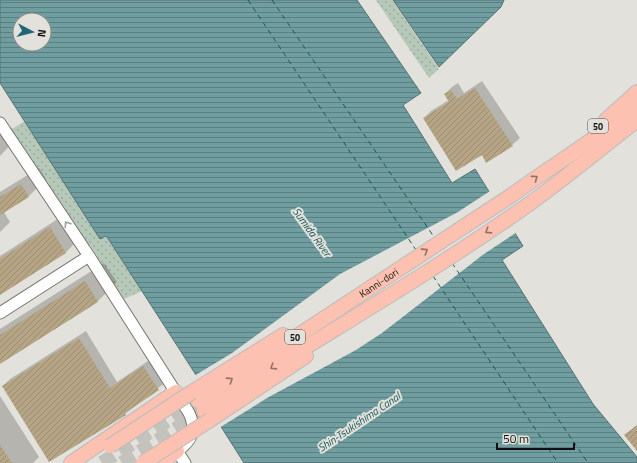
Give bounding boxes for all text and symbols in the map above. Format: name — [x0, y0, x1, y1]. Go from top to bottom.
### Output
north arrow — [12, 12, 52, 52]
text: N — [34, 28, 50, 38]
road number: 50 — [588, 119, 608, 133]
one-way arrow — [531, 176, 538, 183]
water label: Sumida River — [289, 204, 336, 261]
one-way arrow — [65, 221, 72, 228]
one-way arrow — [486, 226, 493, 233]
one-way arrow — [421, 248, 428, 256]
street label: Kanni-dori — [356, 264, 401, 301]
road number: 50 — [285, 330, 305, 344]
one-way arrow — [271, 362, 278, 369]
one-way arrow — [226, 377, 233, 385]
water label: Shin-Tsukishima Canal — [314, 387, 405, 456]
scale bar — [497, 425, 574, 451]
text: 50 m — [503, 429, 529, 448]

